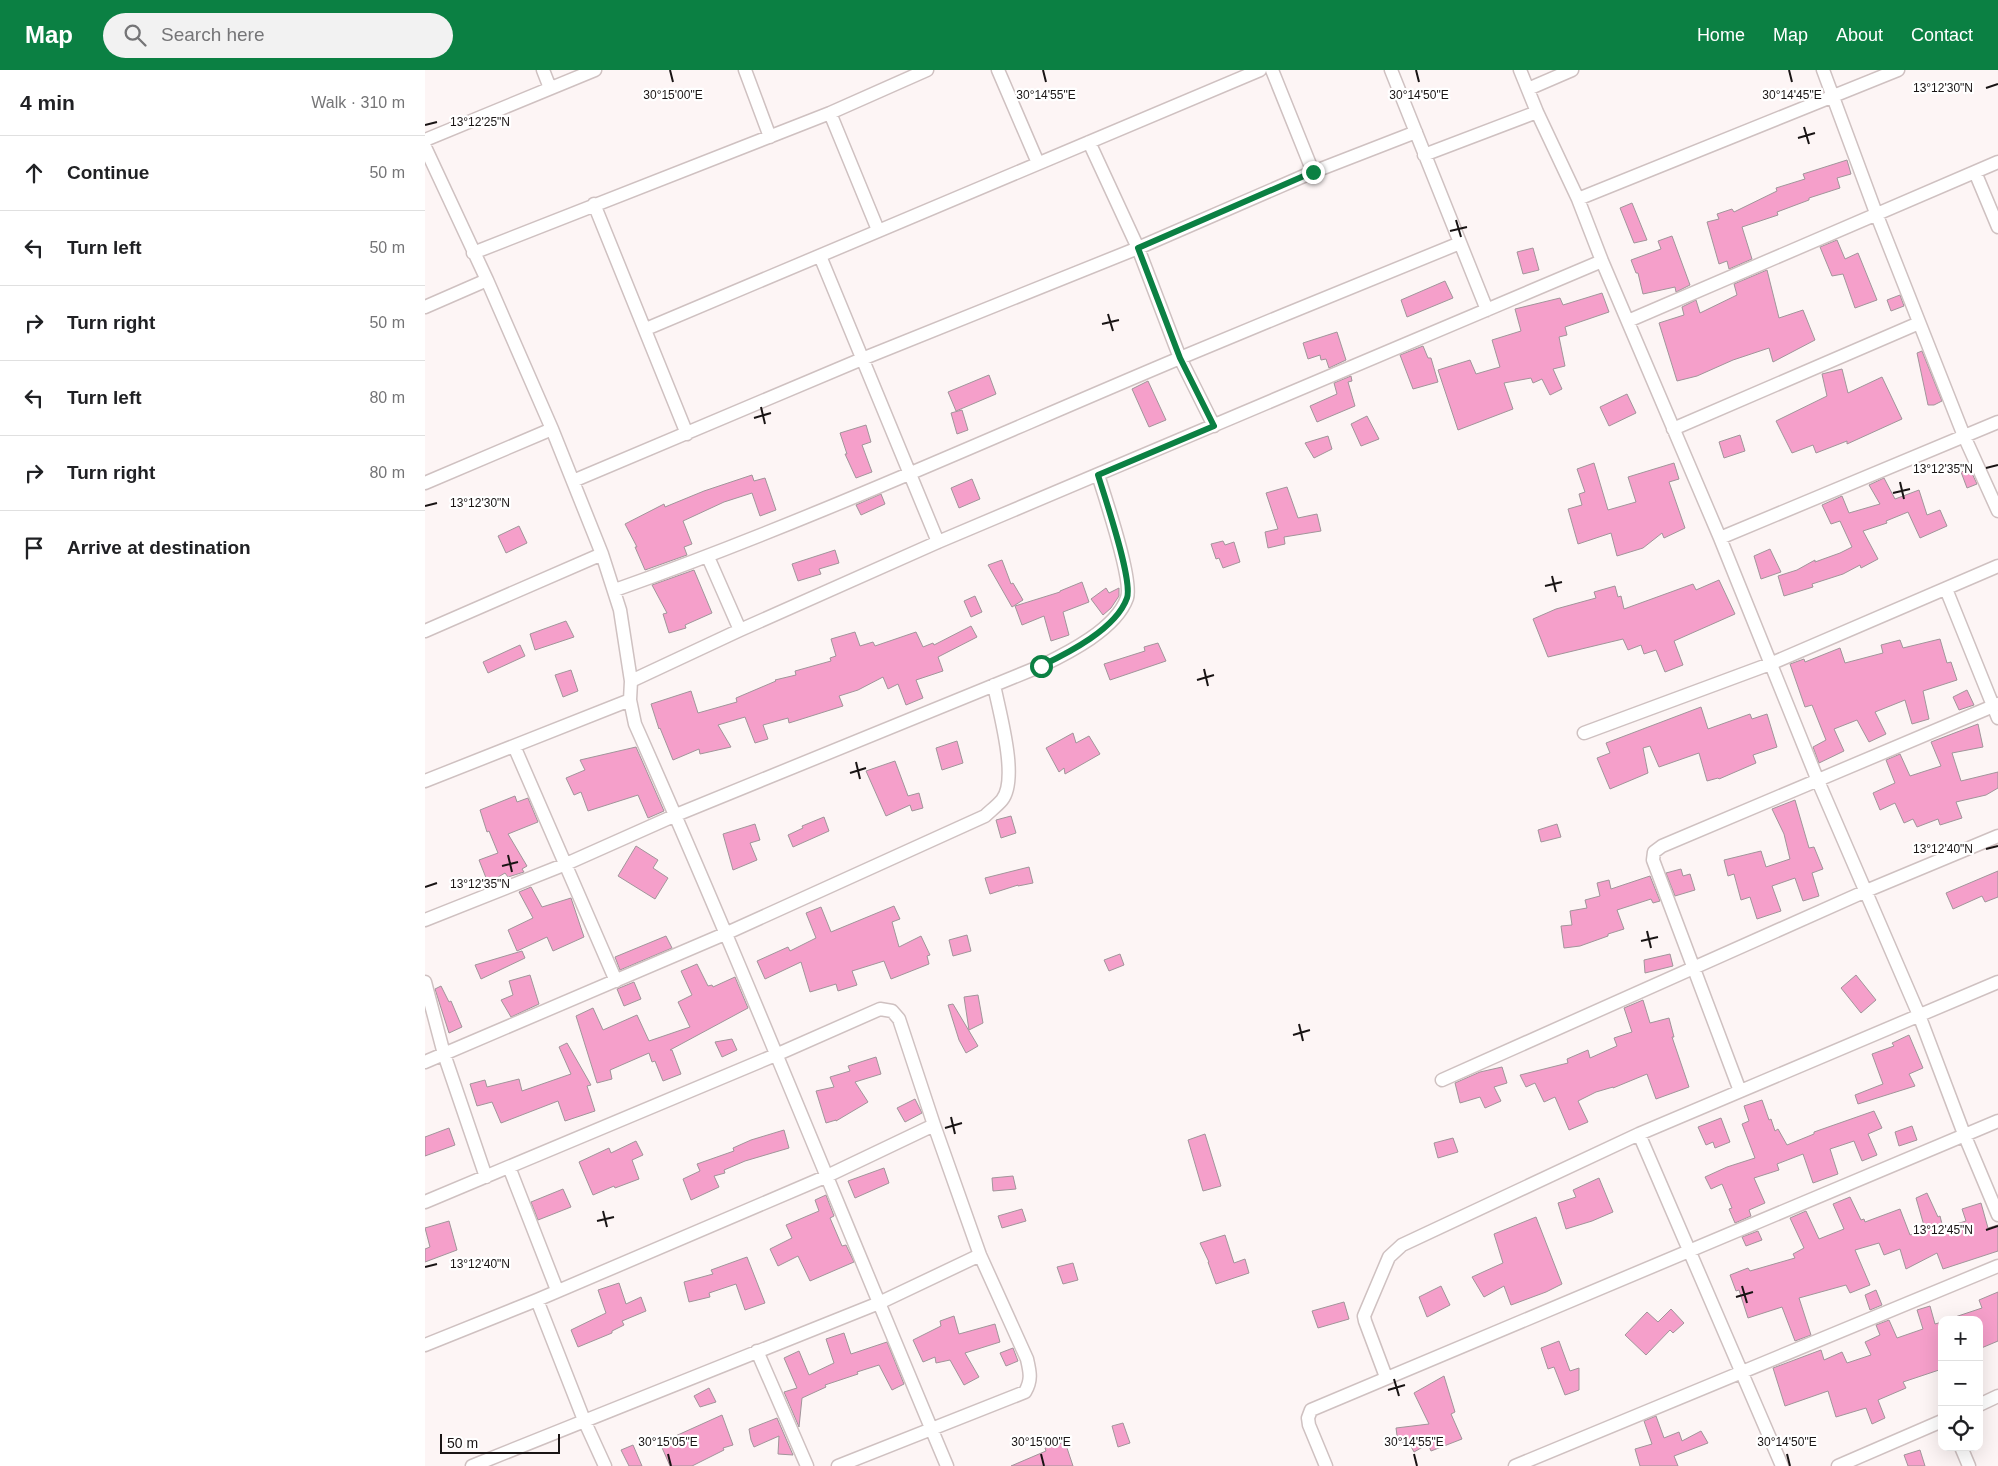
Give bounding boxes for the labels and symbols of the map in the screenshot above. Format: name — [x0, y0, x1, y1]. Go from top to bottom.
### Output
text: 13°12'30"N — [1913, 81, 1973, 95]
text: 30°15'00"E — [643, 88, 703, 102]
text: 30°14'55"E — [1016, 88, 1076, 102]
text: 30°14'50"E — [1389, 88, 1449, 102]
text: 30°14'45"E — [1762, 88, 1822, 102]
text: 13°12'25"N — [450, 115, 510, 129]
route end — [1302, 161, 1325, 184]
text: 13°12'35"N — [1913, 462, 1973, 476]
text: 13°12'30"N — [450, 496, 510, 510]
route start — [1030, 655, 1053, 678]
text: 13°12'40"N — [1913, 842, 1973, 856]
text: 13°12'35"N — [450, 877, 510, 891]
text: 13°12'45"N — [1913, 1223, 1973, 1237]
text: 13°12'40"N — [450, 1257, 510, 1271]
scale bar — [440, 1431, 560, 1454]
text: 30°15'05"E — [638, 1435, 698, 1449]
text: 30°15'00"E — [1011, 1435, 1071, 1449]
text: 30°14'55"E — [1384, 1435, 1444, 1449]
text: 30°14'50"E — [1757, 1435, 1817, 1449]

